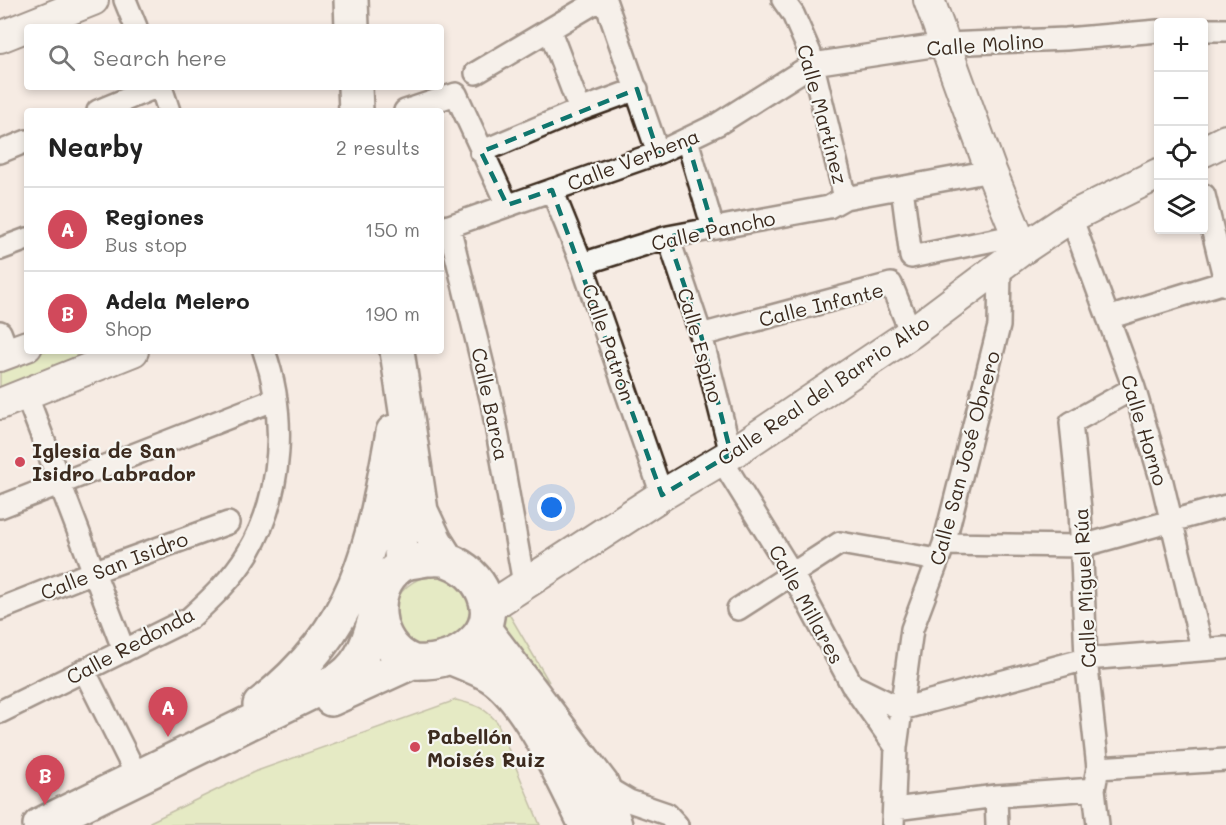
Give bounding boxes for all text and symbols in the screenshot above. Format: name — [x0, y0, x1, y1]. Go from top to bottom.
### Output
map controls — [1154, 18, 1208, 234]
button: + — [1154, 18, 1208, 72]
search box — [24, 24, 444, 90]
street label: Calle Molino — [926, 27, 1045, 61]
icon: search — [45, 41, 78, 74]
street label: Calle Martínez — [792, 41, 854, 187]
text: Search here — [93, 43, 227, 72]
button: − — [1154, 72, 1208, 126]
street label: Calle Verbena — [563, 122, 703, 196]
button: locate — [1154, 126, 1208, 180]
text: Nearby — [48, 130, 143, 164]
text: 2 results — [336, 134, 420, 160]
button: layers — [1154, 180, 1208, 234]
text: Regiones — [105, 202, 204, 231]
street label: Calle Pancho — [649, 204, 778, 256]
text: A — [61, 216, 74, 242]
text: 150 m — [365, 216, 420, 242]
text: Bus stop — [105, 231, 187, 257]
street label: Calle Infante — [756, 276, 886, 332]
street label: Calle Patrón — [577, 280, 641, 404]
street label: Calle Espino — [672, 285, 730, 405]
text: Adela Melero — [105, 286, 250, 315]
text: B — [61, 300, 74, 326]
text: 190 m — [365, 300, 420, 326]
street label: Calle Real del Barrio Alto — [712, 309, 934, 471]
text: Shop — [105, 315, 152, 341]
street label: Calle Barca — [466, 345, 516, 463]
street label: Calle San José Obrero — [923, 348, 1005, 568]
street label: Calle Horno — [1116, 371, 1174, 489]
place label: Iglesia de San Isidro Labrador — [32, 437, 196, 486]
marker: Iglesia de San Isidro Labrador — [13, 455, 27, 469]
your location — [537, 493, 566, 522]
street label: Calle Miguel Rúa — [1067, 507, 1101, 669]
street label: Calle San Isidro — [37, 525, 192, 605]
street label: Calle Millares — [764, 540, 850, 668]
street label: Calle Redonda — [61, 600, 199, 690]
pin: A — [148, 688, 188, 737]
place label: Pabellón Moisés Ruiz — [427, 723, 545, 772]
marker: Pabellón Moisés Ruiz — [408, 740, 422, 754]
pin: B — [26, 756, 64, 805]

